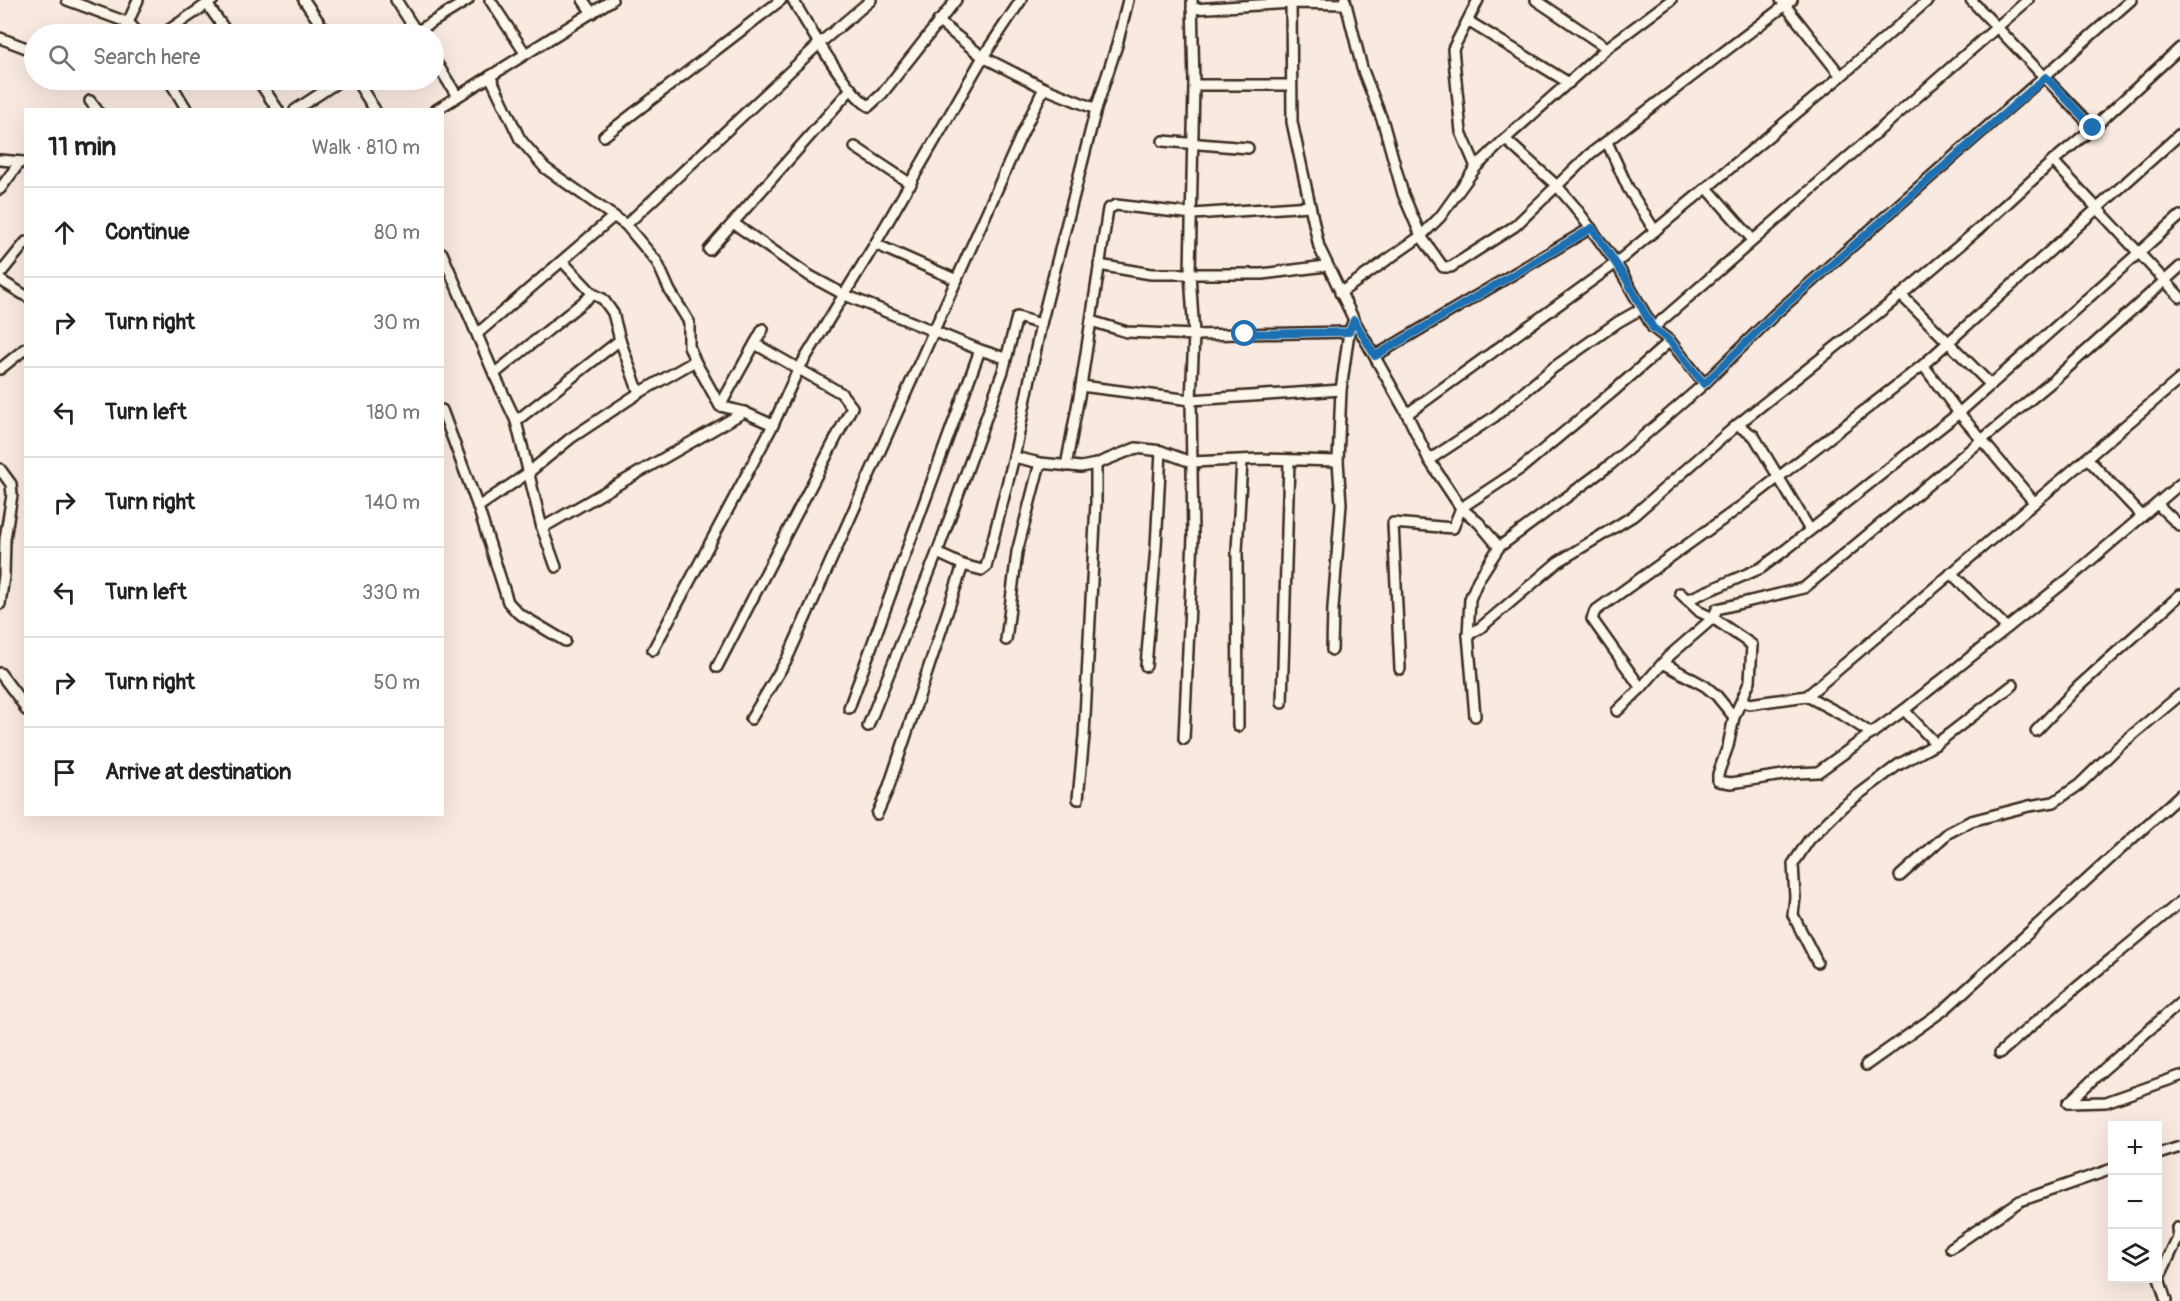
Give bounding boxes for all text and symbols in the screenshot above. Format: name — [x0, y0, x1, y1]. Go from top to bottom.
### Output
search box — [24, 24, 444, 90]
icon: search — [45, 41, 78, 74]
text: Search here — [93, 43, 200, 71]
route end — [2079, 114, 2105, 140]
text: 11 min — [48, 131, 116, 163]
text: Walk · 810 m — [312, 135, 420, 160]
icon: ahead — [48, 216, 81, 249]
text: Continue — [105, 218, 189, 246]
text: 80 m — [374, 220, 420, 245]
icon: right — [48, 306, 81, 339]
text: Turn right — [105, 308, 195, 336]
text: 30 m — [373, 310, 420, 335]
route start — [1231, 320, 1257, 346]
icon: left — [48, 396, 81, 429]
text: Turn left — [105, 398, 187, 426]
text: 180 m — [366, 400, 420, 425]
icon: right — [48, 486, 81, 519]
text: Turn right — [105, 488, 195, 516]
text: 140 m — [365, 490, 420, 515]
icon: left — [48, 576, 81, 609]
text: Turn left — [105, 578, 187, 606]
text: 330 m — [362, 580, 420, 605]
icon: right — [48, 666, 81, 699]
text: Turn right — [105, 668, 195, 696]
text: 50 m — [373, 670, 420, 695]
icon: arrive — [48, 756, 81, 789]
text: Arrive at destination — [105, 758, 291, 786]
map controls — [2108, 1121, 2162, 1283]
button: + — [2108, 1121, 2162, 1175]
button: − — [2108, 1175, 2162, 1229]
button: layers — [2108, 1229, 2162, 1283]

